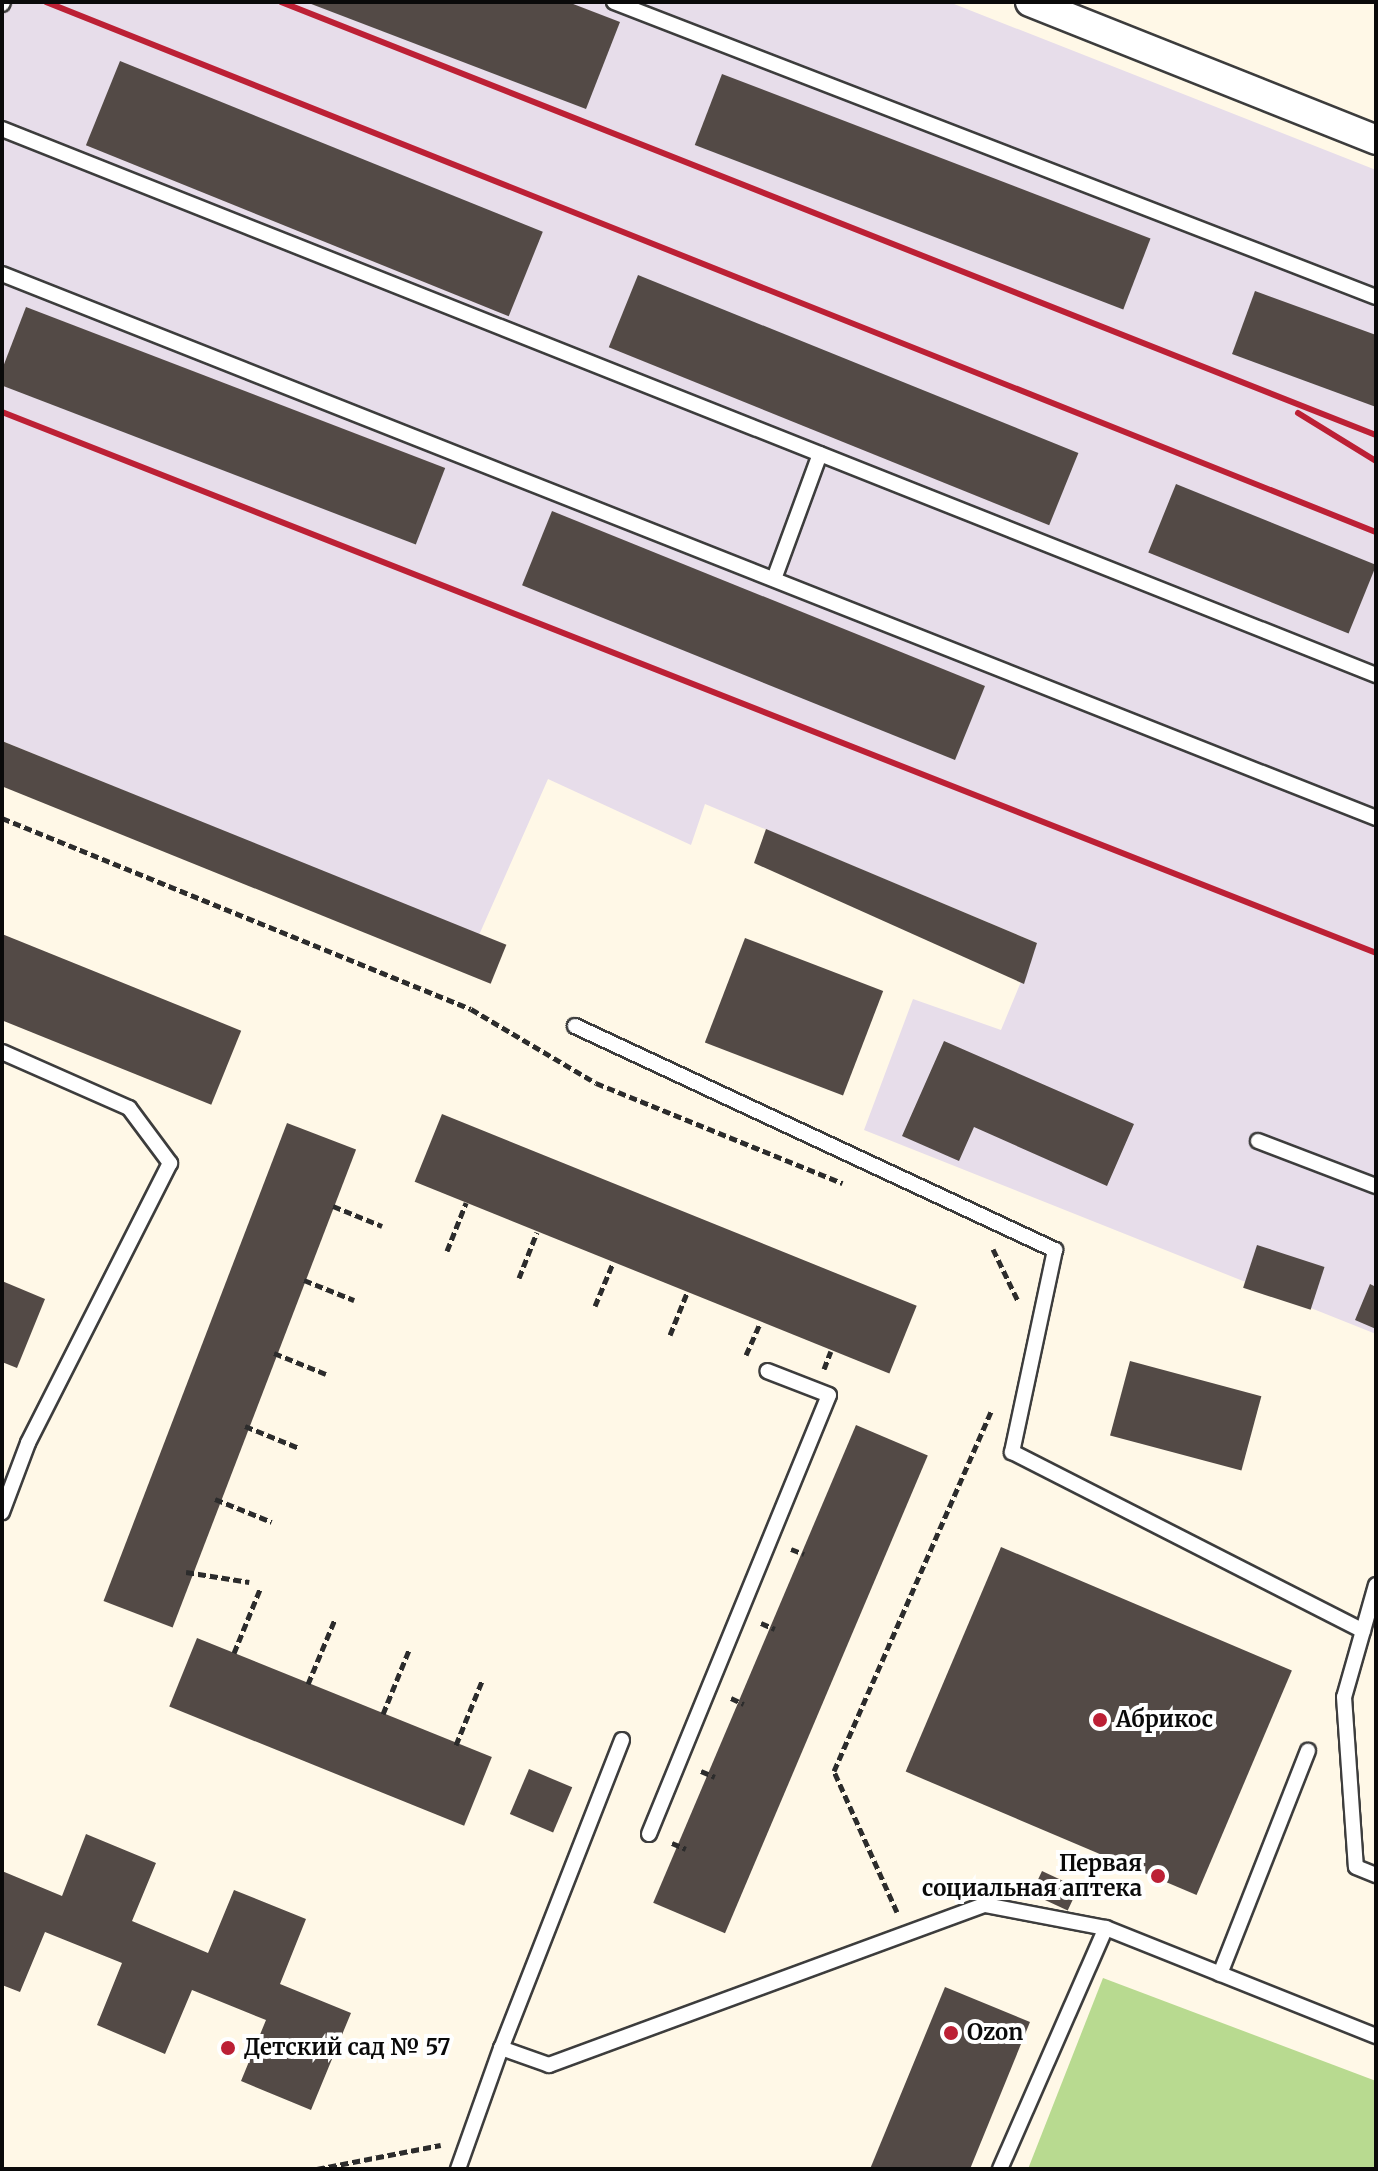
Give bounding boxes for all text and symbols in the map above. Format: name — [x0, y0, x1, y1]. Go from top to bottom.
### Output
place label: Абрикос — [1116, 1707, 1213, 1733]
marker: Абрикос — [1091, 1711, 1109, 1729]
place label: Первая социальная аптека — [922, 1850, 1142, 1902]
marker: Первая социальная аптека — [1149, 1867, 1167, 1885]
place label: Ozon — [967, 2020, 1023, 2046]
marker: Ozon — [942, 2024, 960, 2042]
place label: Детский сад № 57 — [244, 2035, 450, 2061]
marker: Детский сад № 57 — [219, 2039, 237, 2057]

